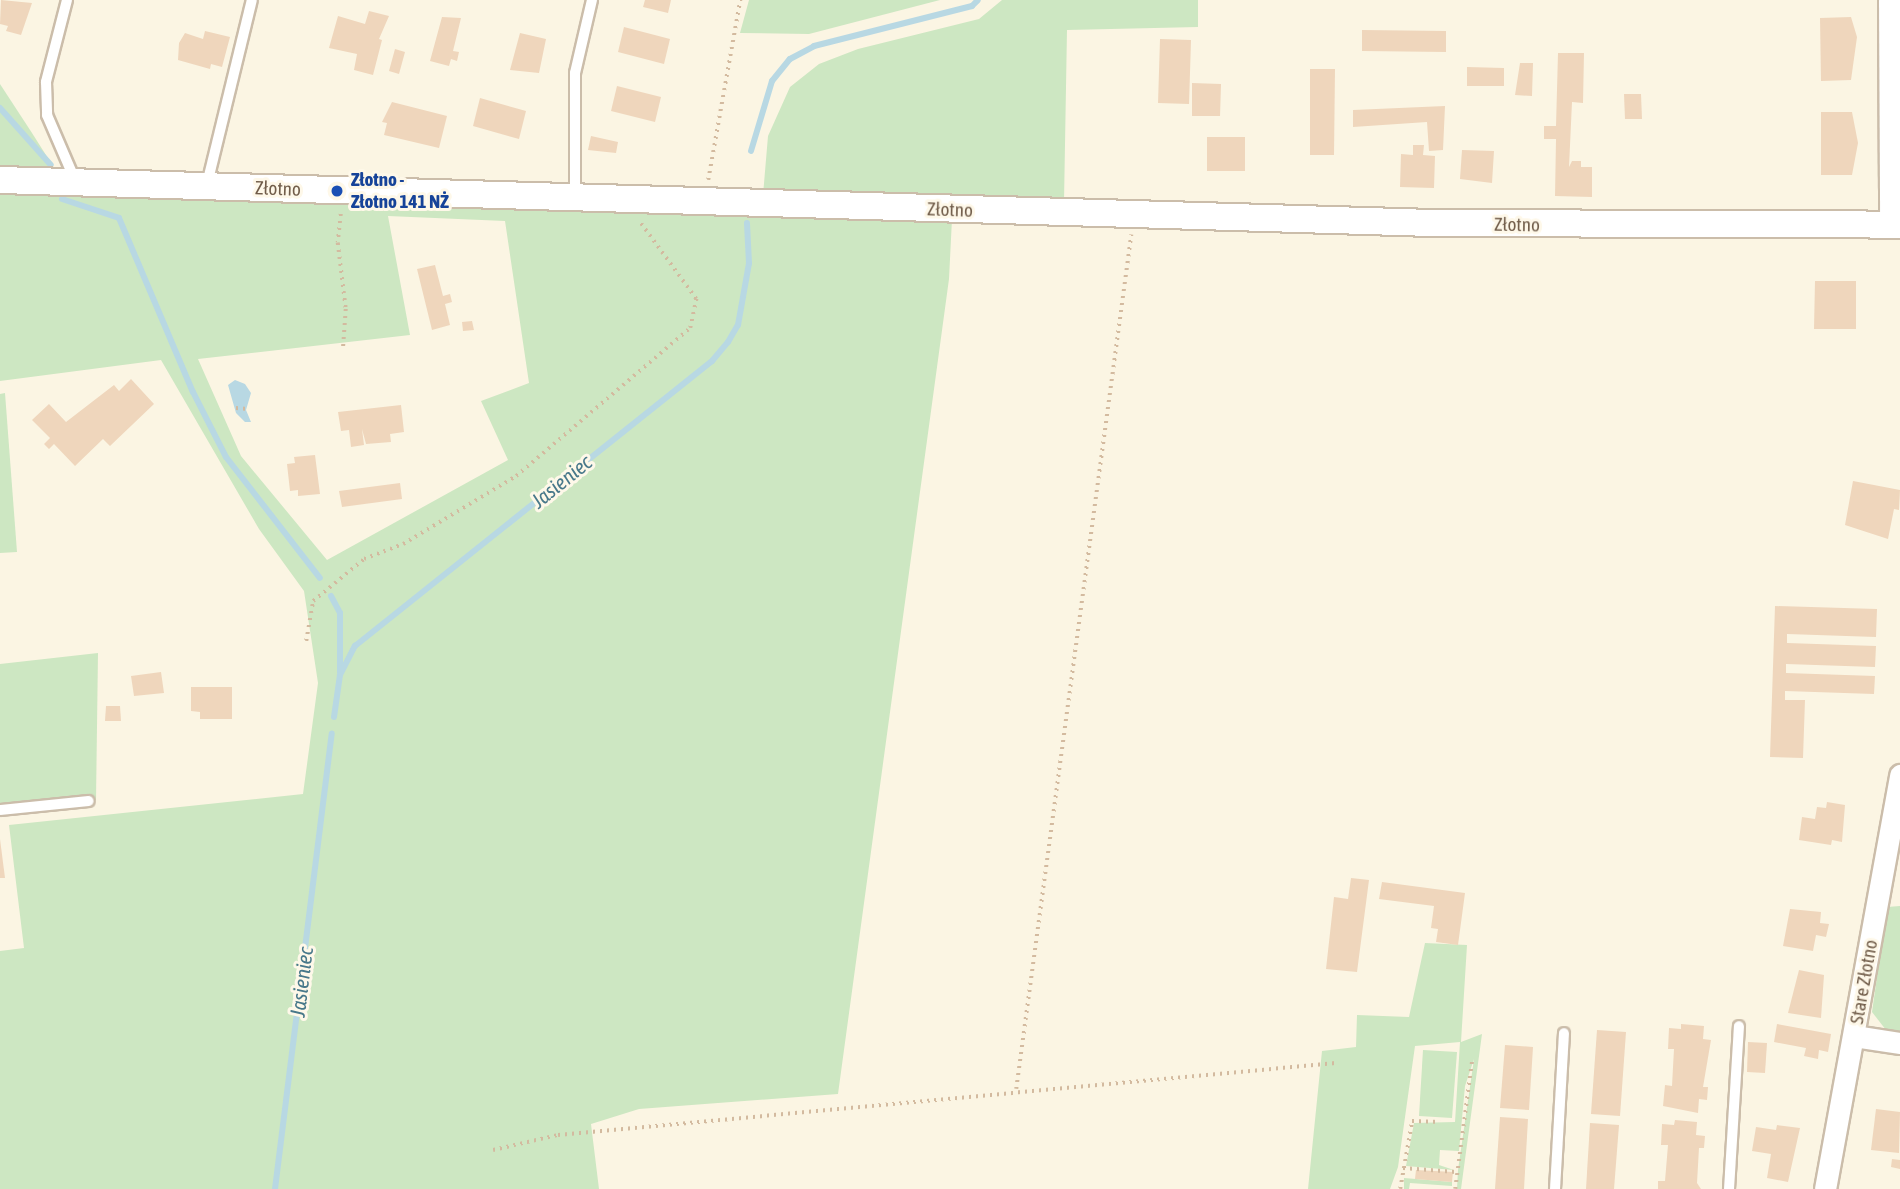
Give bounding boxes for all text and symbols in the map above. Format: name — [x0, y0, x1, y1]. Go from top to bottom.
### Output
place label: Złotno - Złotno 141 NŻ — [351, 169, 449, 213]
street label: Złotno — [255, 177, 301, 201]
marker: Złotno - Złotno 141 NŻ — [329, 183, 345, 199]
street label: Złotno — [927, 198, 973, 222]
street label: Złotno — [1494, 213, 1540, 237]
water label: Jasieniec — [526, 449, 596, 513]
street label: Stare Złotno — [1845, 938, 1883, 1026]
water label: Jasieniec — [284, 946, 318, 1018]

